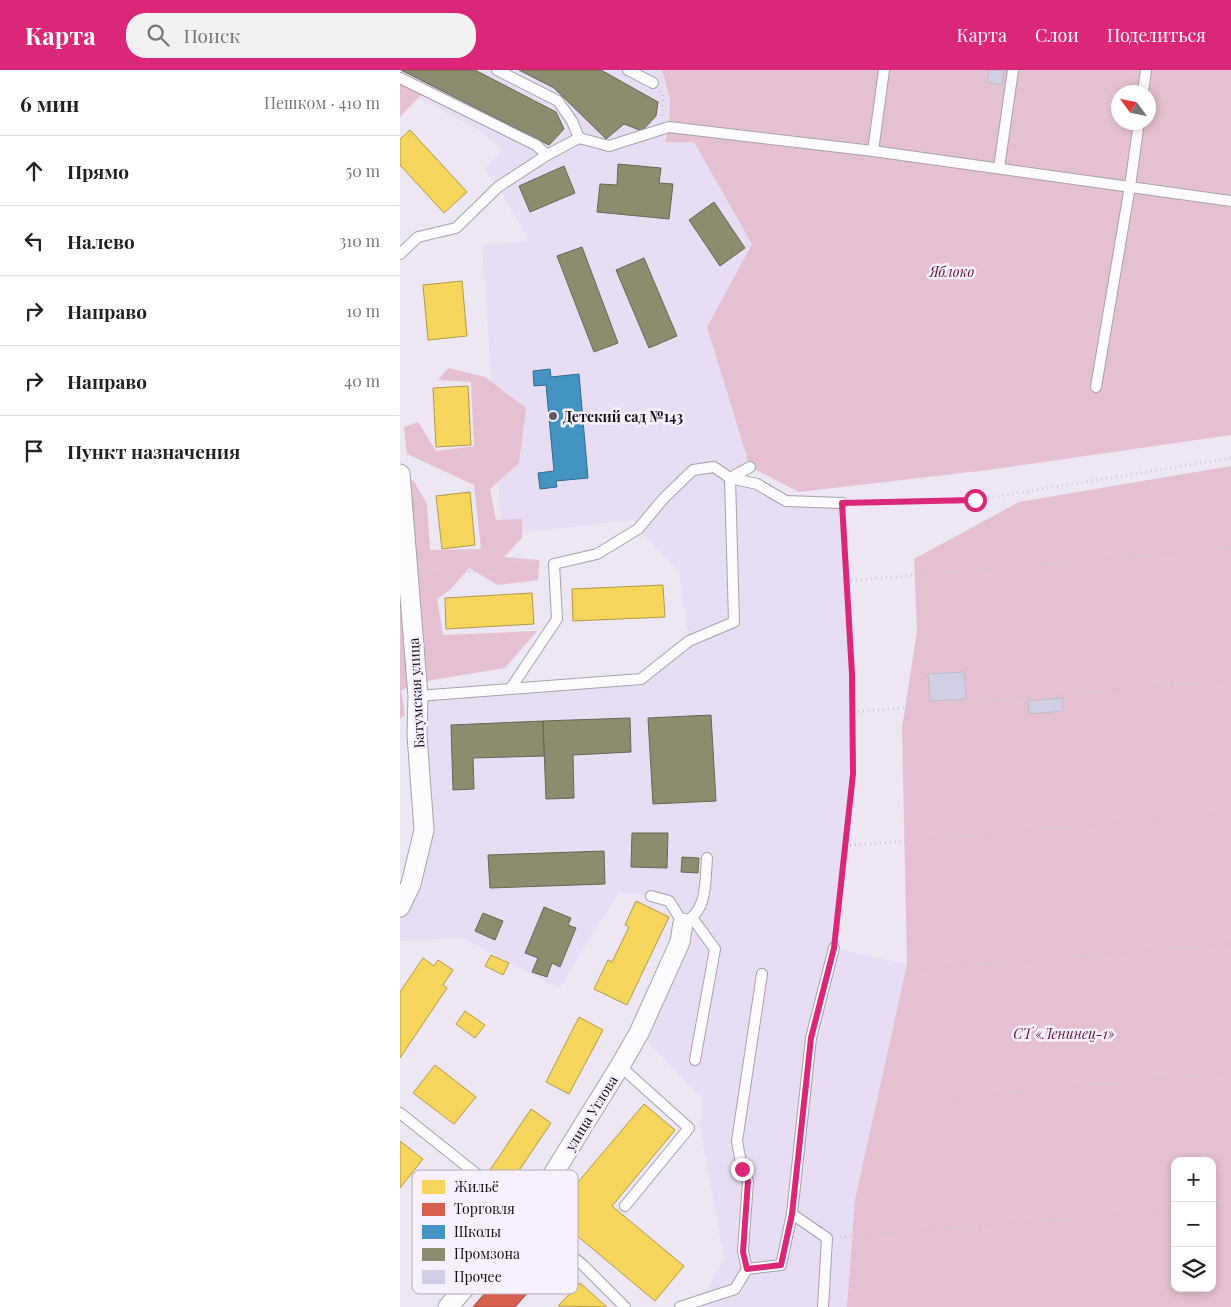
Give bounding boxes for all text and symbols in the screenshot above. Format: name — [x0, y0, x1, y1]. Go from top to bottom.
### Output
search box — [126, 13, 476, 58]
text: Карта — [25, 19, 96, 51]
icon: search — [144, 21, 172, 49]
text: Поиск — [184, 22, 240, 48]
text: Карта — [956, 23, 1007, 47]
text: Слои — [1035, 23, 1079, 47]
text: Поделиться — [1107, 23, 1206, 47]
north arrow — [1111, 85, 1156, 130]
text: 6 мин — [20, 89, 79, 117]
text: Пешком · 410 m — [264, 92, 380, 113]
icon: ahead — [20, 157, 48, 185]
text: Прямо — [67, 158, 129, 184]
text: 50 m — [346, 160, 380, 181]
icon: left — [20, 227, 48, 255]
text: Налево — [67, 228, 135, 254]
text: 310 m — [339, 230, 380, 251]
park label: Яблоко — [929, 262, 975, 281]
icon: right — [20, 297, 48, 325]
text: Направо — [67, 298, 147, 324]
text: 10 m — [346, 300, 380, 321]
icon: right — [20, 367, 48, 395]
text: Направо — [67, 368, 147, 394]
text: 40 m — [344, 370, 380, 391]
place label: Детский сад №143 — [563, 407, 683, 426]
marker: Детский сад №143 — [547, 410, 559, 422]
icon: arrive — [20, 437, 48, 465]
text: Пункт назначения — [67, 438, 240, 464]
route start — [964, 489, 987, 512]
street label: Батумская улица — [404, 637, 428, 749]
park label: СТ «Ленинец-1» — [1013, 1024, 1115, 1043]
street label: улица Углова — [560, 1072, 622, 1155]
map controls — [1171, 1157, 1216, 1292]
button: + — [1171, 1157, 1216, 1202]
route end — [731, 1158, 754, 1181]
legend — [412, 1170, 578, 1294]
text: Жильё — [454, 1177, 499, 1196]
text: Торговля — [454, 1199, 515, 1218]
button: − — [1171, 1202, 1216, 1247]
text: Школы — [454, 1222, 501, 1241]
text: Промзона — [454, 1244, 520, 1263]
button: layers — [1171, 1247, 1216, 1292]
text: Прочее — [454, 1267, 502, 1286]

